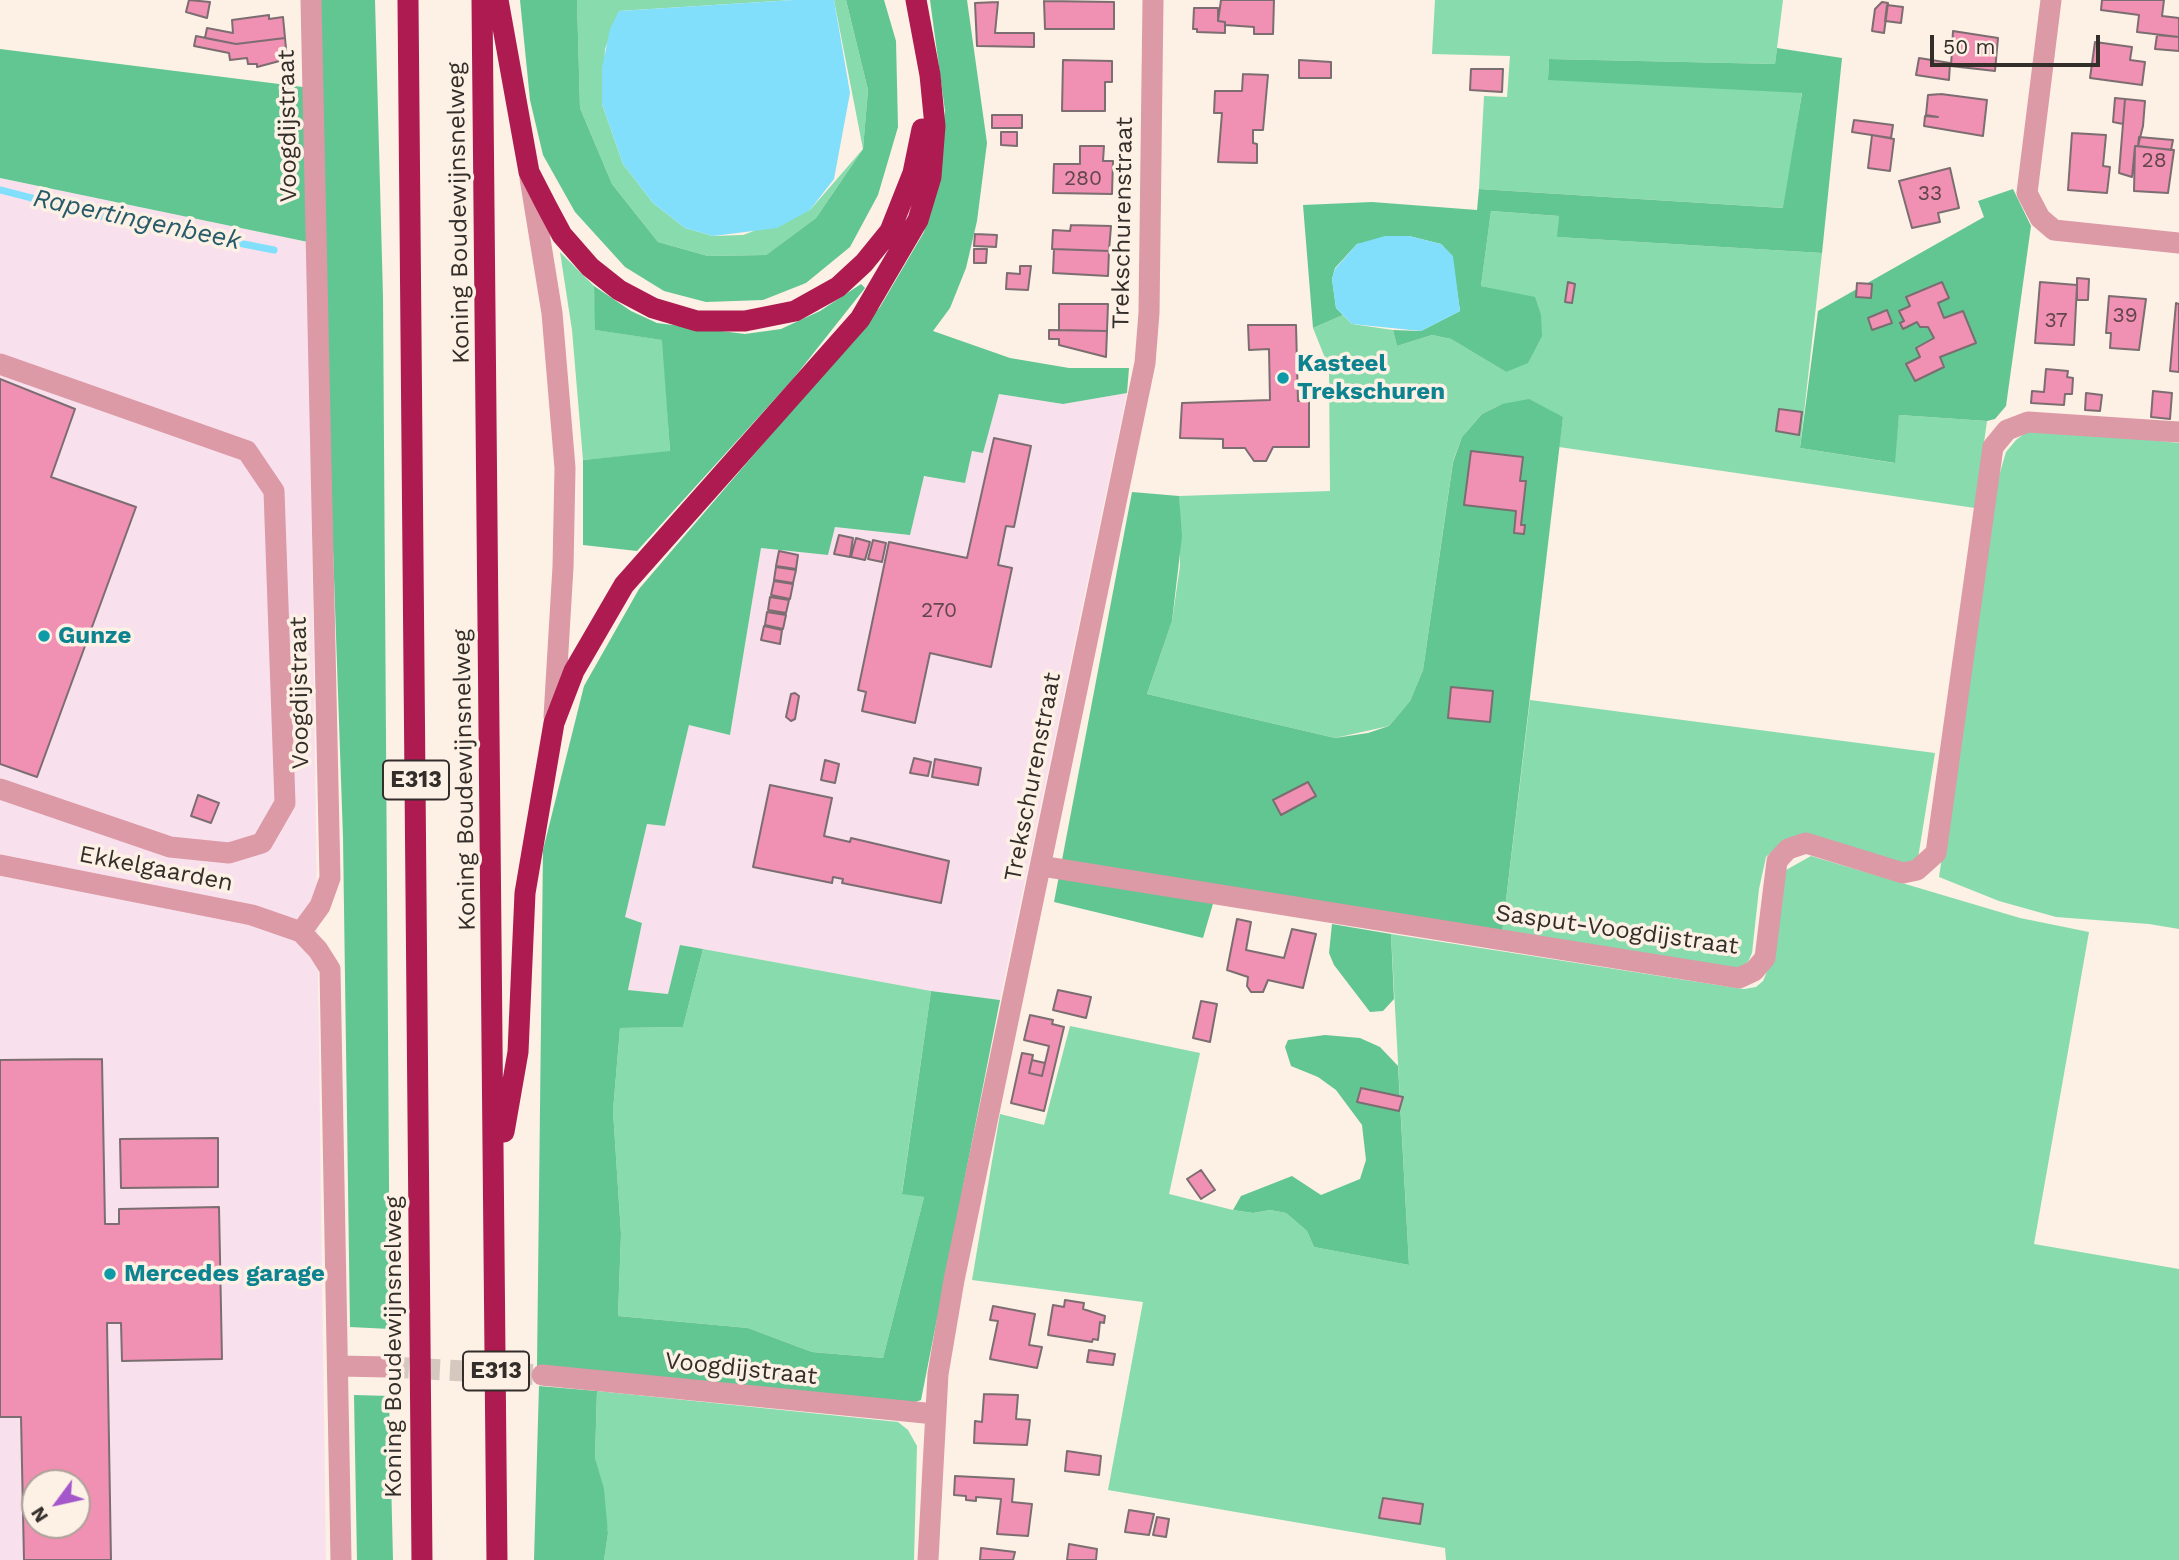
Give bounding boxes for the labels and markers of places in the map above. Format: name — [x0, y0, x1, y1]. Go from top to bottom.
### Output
place label: Kasteel Trekschuren — [1297, 350, 1445, 406]
marker: Kasteel Trekschuren — [1275, 370, 1291, 386]
place label: Gunze — [58, 622, 131, 650]
marker: Gunze — [36, 628, 52, 644]
place label: Mercedes garage — [124, 1260, 325, 1288]
marker: Mercedes garage — [102, 1266, 118, 1282]

